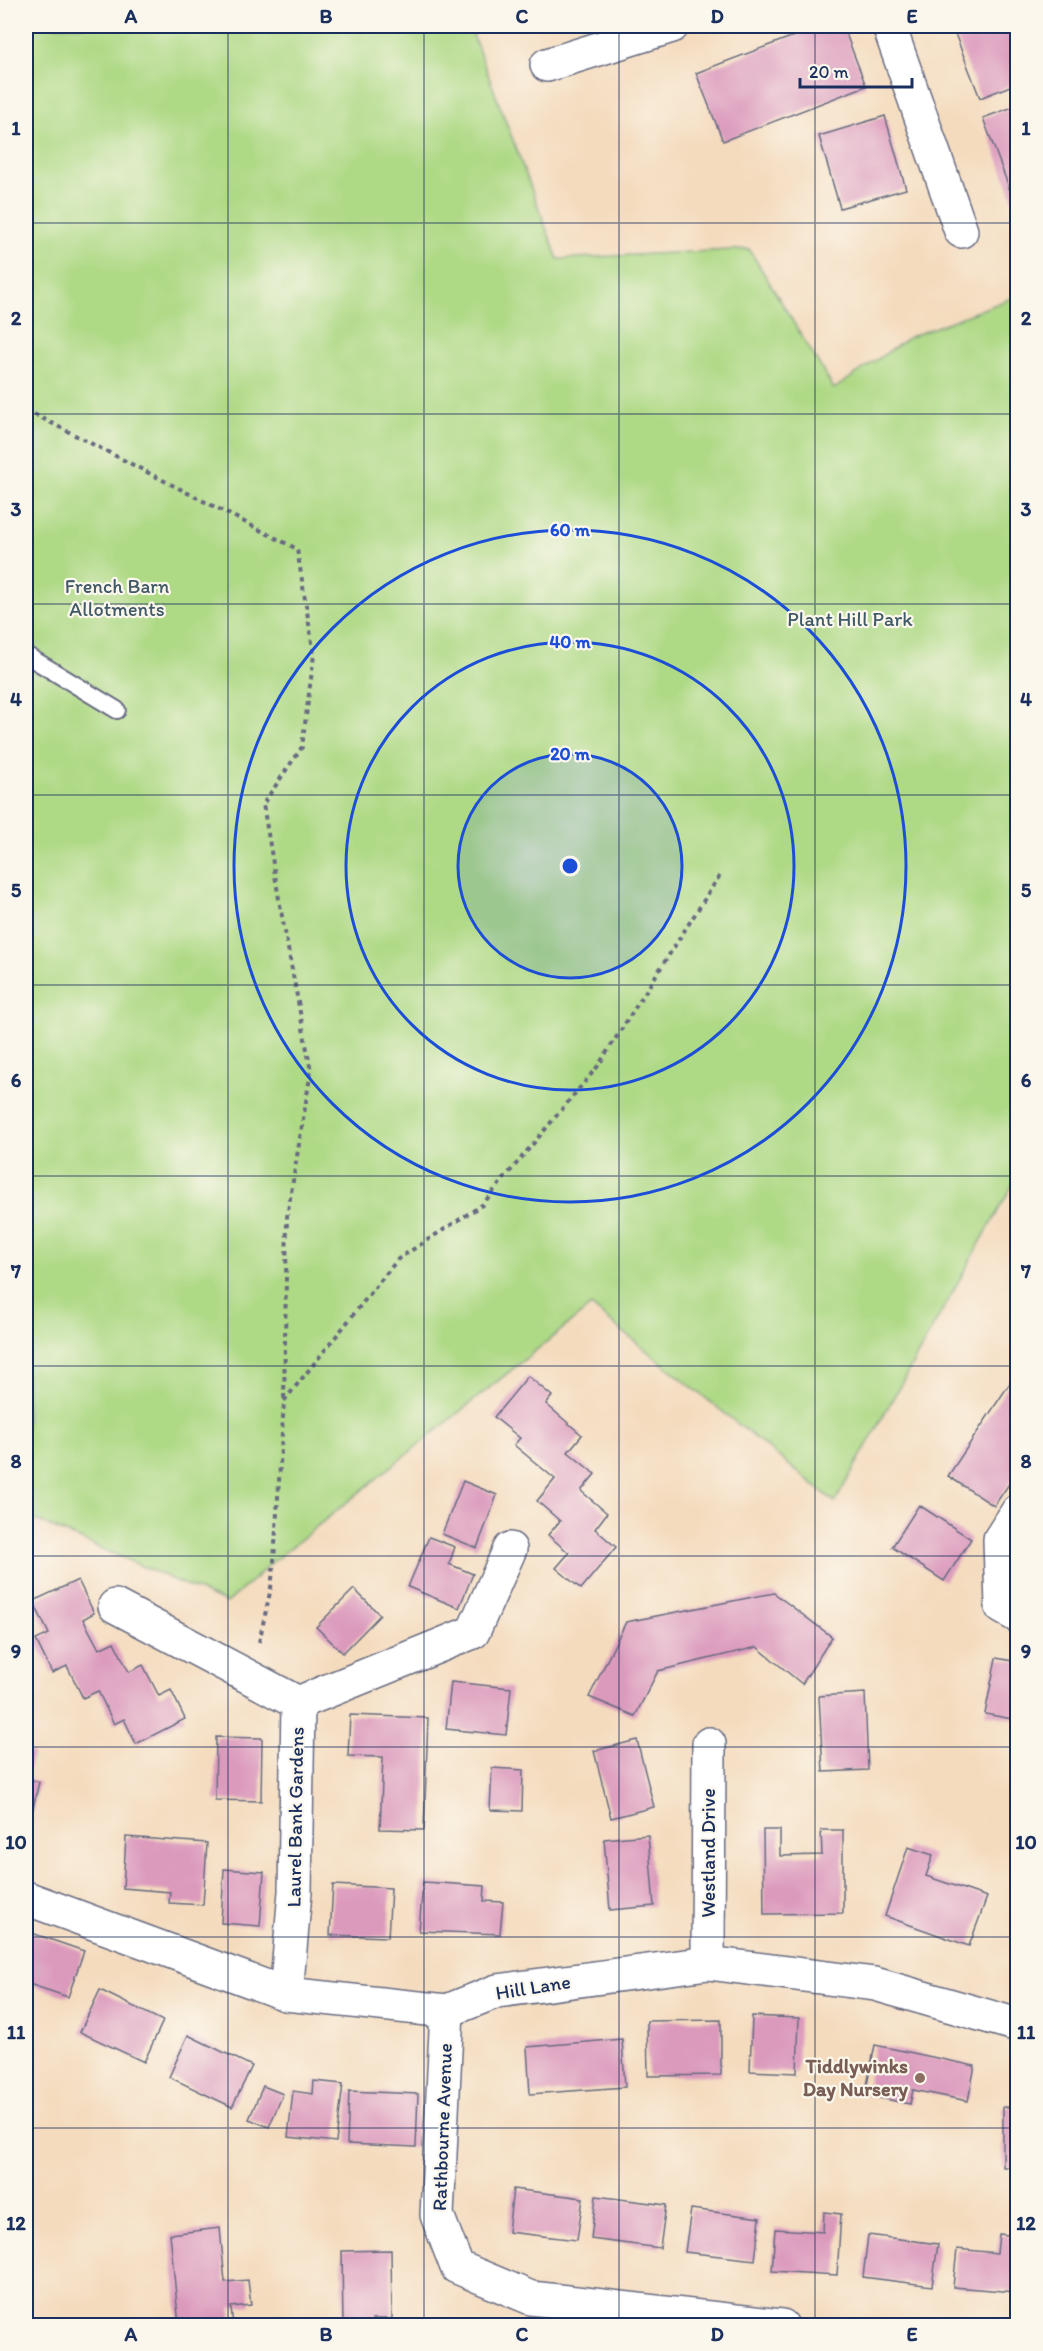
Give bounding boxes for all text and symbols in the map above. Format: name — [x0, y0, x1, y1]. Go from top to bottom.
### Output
text: A — [124, 4, 138, 28]
text: B — [320, 4, 333, 28]
text: C — [516, 4, 529, 28]
text: D — [710, 4, 724, 28]
text: E — [906, 4, 918, 28]
scale bar — [800, 51, 912, 89]
text: 20 m — [809, 61, 849, 83]
text: 1 — [11, 116, 21, 140]
text: 1 — [1021, 116, 1031, 140]
text: 2 — [11, 306, 22, 330]
text: 2 — [1021, 306, 1032, 330]
text: 3 — [11, 497, 22, 521]
text: 3 — [1021, 497, 1032, 521]
text: 60 m — [550, 519, 591, 541]
park label: French Barn Allotments — [65, 574, 169, 621]
park label: Plant Hill Park — [787, 607, 913, 631]
text: 40 m — [549, 631, 591, 653]
text: 4 — [10, 687, 22, 711]
text: 4 — [1020, 687, 1032, 711]
text: 20 m — [550, 743, 591, 765]
centre of rings — [560, 856, 580, 876]
text: 5 — [11, 878, 22, 902]
text: 5 — [1021, 878, 1032, 902]
text: 6 — [11, 1068, 22, 1092]
text: 6 — [1021, 1068, 1032, 1092]
text: 7 — [10, 1259, 21, 1283]
text: 7 — [1020, 1259, 1031, 1283]
text: 8 — [11, 1449, 22, 1473]
text: 8 — [1021, 1449, 1032, 1473]
text: 9 — [11, 1639, 21, 1663]
text: 9 — [1021, 1639, 1031, 1663]
street label: Laurel Bank Gardens — [281, 1726, 309, 1908]
street label: Westland Drive — [696, 1788, 720, 1918]
text: 10 — [5, 1830, 27, 1854]
text: 10 — [1015, 1830, 1037, 1854]
street label: Hill Lane — [494, 1969, 572, 2005]
text: 11 — [7, 2020, 26, 2044]
text: 11 — [1017, 2020, 1036, 2044]
street label: Rathbourne Avenue — [427, 2043, 457, 2211]
place label: Tiddlywinks Day Nursery — [803, 2054, 909, 2102]
marker: Tiddlywinks Day Nursery — [913, 2071, 927, 2085]
text: 12 — [6, 2211, 26, 2235]
text: 12 — [1016, 2211, 1036, 2235]
text: A — [124, 2322, 138, 2346]
text: B — [320, 2322, 333, 2346]
text: C — [516, 2322, 529, 2346]
text: D — [710, 2322, 724, 2346]
text: E — [906, 2322, 918, 2346]

